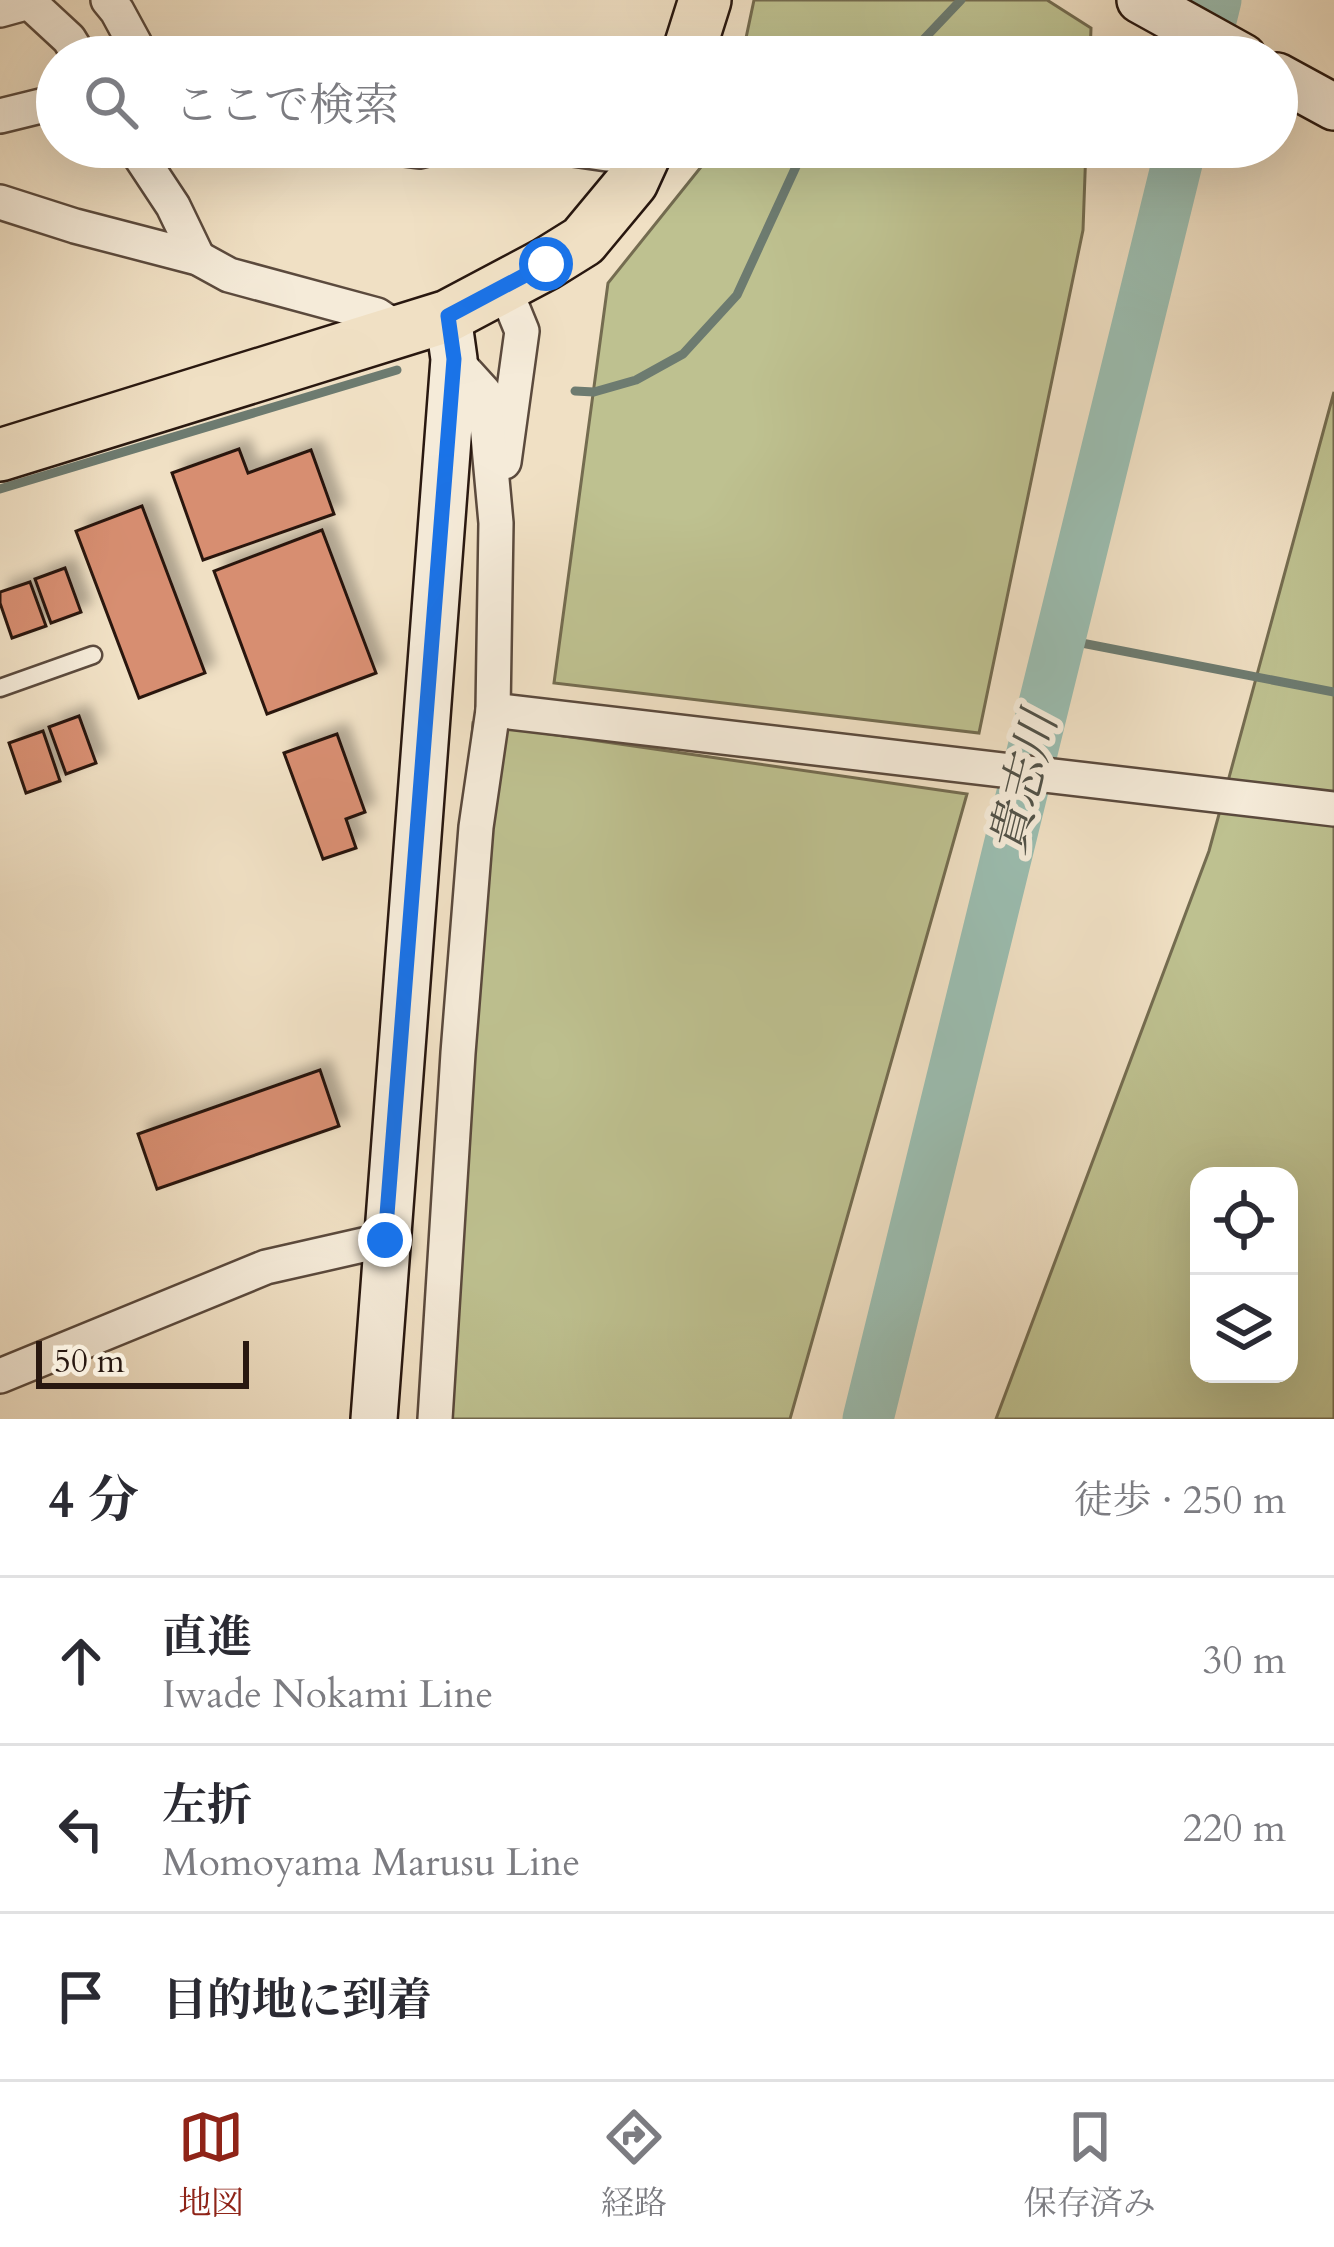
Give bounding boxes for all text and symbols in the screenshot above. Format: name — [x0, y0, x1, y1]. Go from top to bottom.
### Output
search box — [36, 36, 1298, 168]
icon: search — [78, 69, 144, 135]
text: ここで検索 — [174, 75, 399, 136]
route start — [519, 237, 573, 291]
water label: 貴志川 — [975, 700, 1074, 861]
map controls — [1190, 1167, 1298, 1383]
button: locate — [1190, 1167, 1298, 1275]
route end — [358, 1213, 412, 1267]
button: layers — [1190, 1275, 1298, 1383]
scale bar — [36, 1335, 249, 1388]
text: 50 m — [54, 1339, 125, 1384]
text: 4 分 — [48, 1466, 139, 1536]
text: 徒歩 · 250 m — [1074, 1474, 1286, 1527]
text: 直進 — [162, 1607, 252, 1668]
icon: ahead — [48, 1628, 114, 1694]
text: 30 m — [1203, 1634, 1286, 1687]
text: Iwade Nokami Line — [162, 1668, 493, 1721]
text: 左折 — [162, 1775, 252, 1836]
icon: left — [48, 1796, 114, 1862]
text: 220 m — [1183, 1802, 1286, 1855]
text: Momoyama Marusu Line — [162, 1836, 580, 1889]
icon: arrive — [48, 1964, 114, 2030]
text: 目的地に到着 — [162, 1970, 432, 2031]
tab: 地図 — [178, 2104, 244, 2226]
tab: 経路 — [601, 2104, 667, 2226]
tab: 保存済み — [1024, 2104, 1156, 2226]

